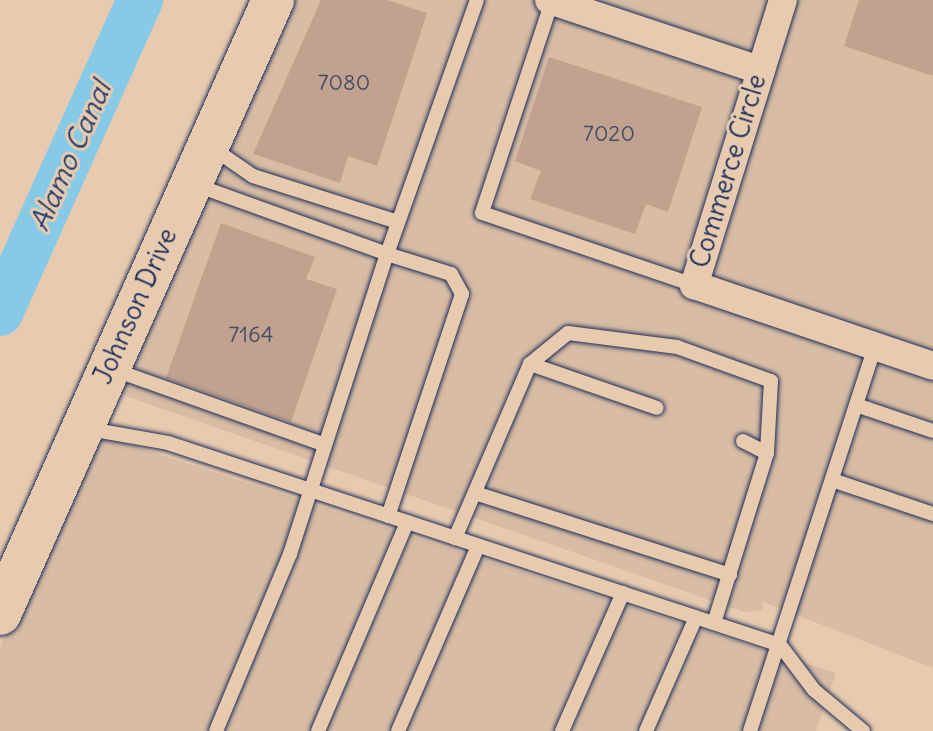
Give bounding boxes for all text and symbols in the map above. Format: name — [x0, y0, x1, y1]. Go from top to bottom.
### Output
house number: 7080 — [318, 70, 370, 96]
street label: Commerce Circle — [684, 70, 772, 272]
water label: Alamo Canal — [22, 76, 118, 236]
house number: 7020 — [583, 121, 635, 147]
street label: Johnson Drive — [87, 223, 183, 389]
house number: 7164 — [229, 322, 273, 348]

